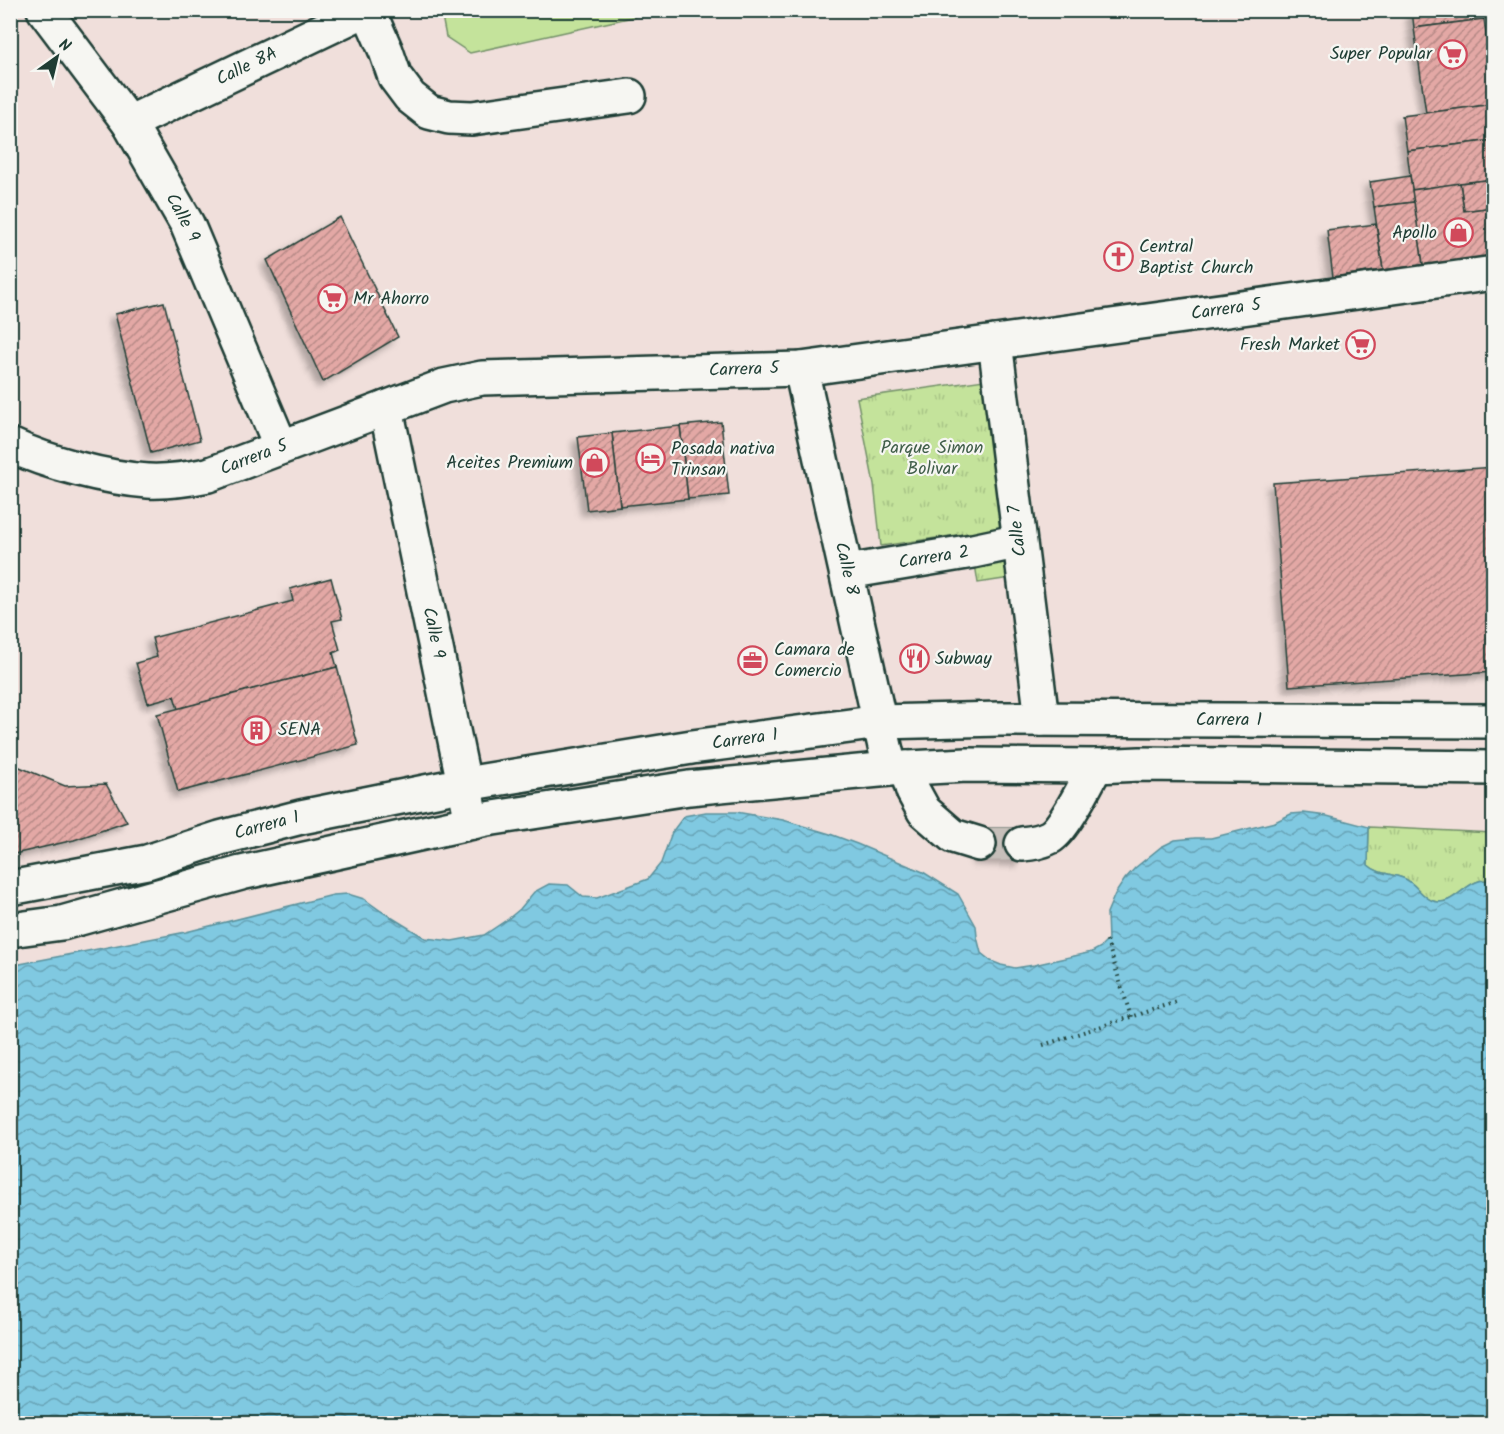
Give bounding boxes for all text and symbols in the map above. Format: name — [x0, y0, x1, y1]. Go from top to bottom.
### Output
north arrow — [27, 27, 87, 87]
text: N — [53, 33, 76, 59]
supermarket icon: Super Popular — [1437, 38, 1469, 70]
street label: Calle 8A — [211, 40, 283, 94]
place label: Super Popular — [1330, 40, 1433, 69]
street label: Calle 9 — [157, 188, 207, 248]
shop icon: Apollo — [1442, 217, 1474, 249]
place label: Apollo — [1392, 219, 1437, 248]
place label: Central Baptist Church — [1139, 233, 1253, 283]
church icon: Central Baptist Church — [1102, 241, 1134, 273]
supermarket icon: Mr Ahorro — [316, 283, 348, 315]
place label: Mr Ahorro — [353, 285, 429, 314]
street label: Carrera 5 — [1189, 291, 1264, 329]
supermarket icon: Fresh Market — [1345, 329, 1377, 361]
place label: Fresh Market — [1240, 331, 1341, 360]
street label: Carrera 5 — [708, 354, 781, 386]
street label: Carrera 5 — [216, 431, 293, 484]
park label: Parque Simon Bolivar — [881, 434, 983, 484]
place label: Posada nativa Trinsan — [671, 435, 775, 485]
hotel icon: Posada nativa Trinsan — [634, 443, 666, 475]
shop icon: Aceites Premium — [578, 447, 610, 479]
place label: Aceites Premium — [446, 449, 573, 478]
street label: Calle 7 — [1000, 503, 1036, 558]
street label: Carrera 2 — [897, 538, 971, 578]
street label: Calle 8 — [826, 539, 866, 599]
street label: Calle 9 — [413, 604, 453, 662]
place label: Camara de Comercio — [774, 636, 855, 686]
restaurant icon: Subway — [898, 643, 930, 675]
office icon: Camara de Comercio — [737, 644, 769, 676]
place label: Subway — [935, 645, 992, 674]
street label: Carrera 1 — [1196, 706, 1262, 735]
building icon: SENA — [241, 714, 273, 746]
place label: SENA — [278, 716, 321, 745]
street label: Carrera 1 — [710, 721, 780, 759]
street label: Carrera 1 — [231, 803, 303, 849]

